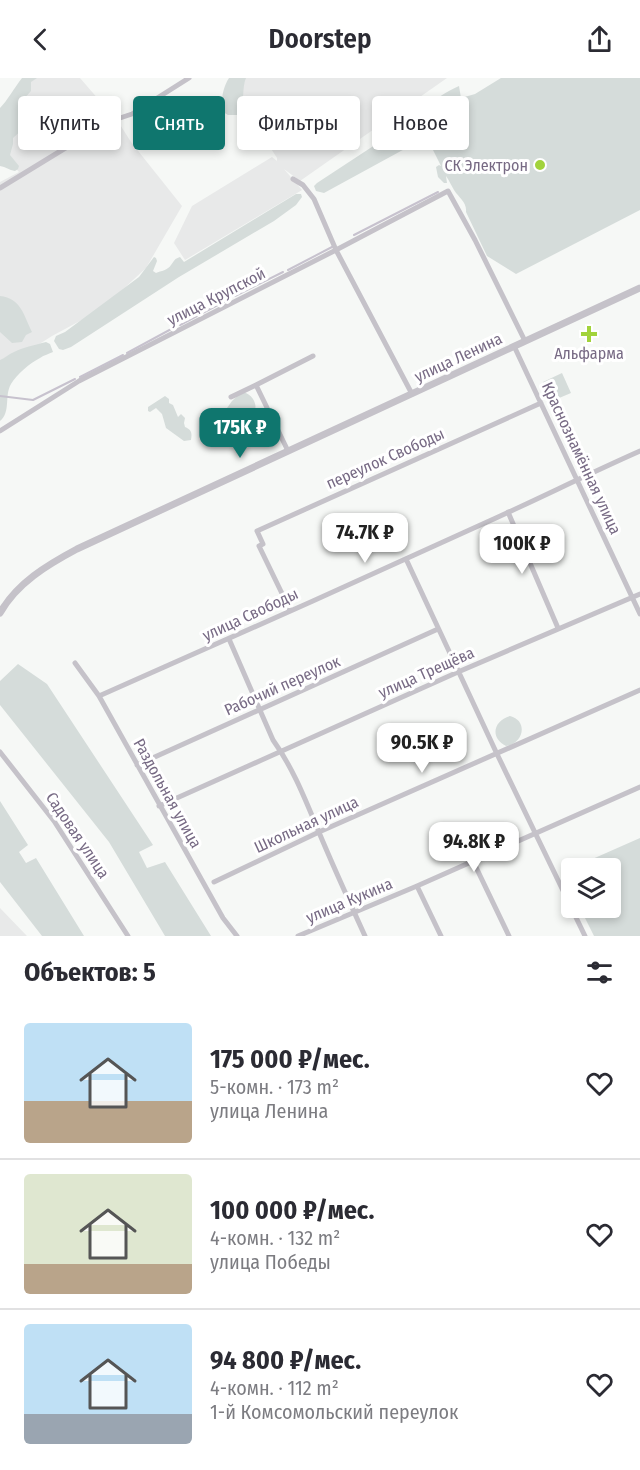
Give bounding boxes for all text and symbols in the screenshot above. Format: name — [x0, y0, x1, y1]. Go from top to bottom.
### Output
icon: back — [24, 23, 57, 56]
text: Doorstep — [268, 23, 372, 55]
icon: share — [583, 23, 616, 56]
chip: Купить — [18, 96, 121, 150]
chip: Снять — [133, 96, 225, 150]
chip: Фильтры — [237, 96, 360, 150]
chip: Новое — [372, 96, 469, 150]
place label: СК Электрон — [444, 156, 528, 175]
marker: СК Электрон — [533, 158, 547, 172]
street label: улица Крупской — [164, 264, 269, 329]
marker: Альфарма — [582, 327, 596, 341]
street label: улица Ленина — [411, 329, 505, 386]
place label: Альфарма — [554, 344, 624, 363]
street label: Краснознамённая улица — [538, 379, 625, 538]
pin: 175K ₽ — [191, 408, 289, 459]
text: 175K ₽ — [213, 415, 267, 439]
street label: переулок Свободы — [323, 424, 447, 493]
pin: 74.7K ₽ — [310, 513, 420, 564]
text: 74.7K ₽ — [336, 520, 394, 544]
pin: 100K ₽ — [473, 524, 571, 575]
text: 100K ₽ — [494, 531, 550, 555]
street label: улица Свободы — [199, 584, 301, 645]
street label: улица Трещёва — [375, 643, 477, 702]
street label: Рабочий переулок — [221, 651, 344, 720]
pin: 90.5K ₽ — [367, 723, 477, 774]
text: 90.5K ₽ — [391, 730, 453, 754]
street label: Раздольная улица — [130, 735, 206, 852]
street label: Садовая улица — [42, 789, 113, 882]
street label: Школьная улица — [251, 792, 361, 857]
pin: 94.8K ₽ — [419, 822, 529, 873]
text: 94.8K ₽ — [443, 829, 505, 853]
map controls — [561, 858, 621, 918]
button: layers — [561, 858, 621, 918]
street label: улица Кукина — [303, 874, 395, 927]
icon: filters — [583, 956, 616, 989]
text: Объектов: 5 — [24, 957, 156, 988]
text: 175 000 ₽/мес. — [210, 1044, 370, 1075]
icon: home — [72, 1047, 144, 1119]
icon: heart — [583, 1067, 616, 1100]
text: 5-комн. · 173 m² — [210, 1075, 339, 1099]
text: улица Ленина — [210, 1099, 328, 1123]
text: 100 000 ₽/мес. — [210, 1195, 374, 1226]
icon: home — [72, 1198, 144, 1270]
icon: heart — [583, 1218, 616, 1251]
text: 4-комн. · 132 m² — [210, 1226, 340, 1250]
text: улица Победы — [210, 1250, 331, 1274]
text: 94 800 ₽/мес. — [210, 1345, 361, 1376]
icon: home — [72, 1348, 144, 1420]
icon: heart — [583, 1368, 616, 1401]
text: 4-комн. · 112 m² — [210, 1376, 339, 1400]
text: 1-й Комсомольский переулок — [210, 1400, 458, 1424]

